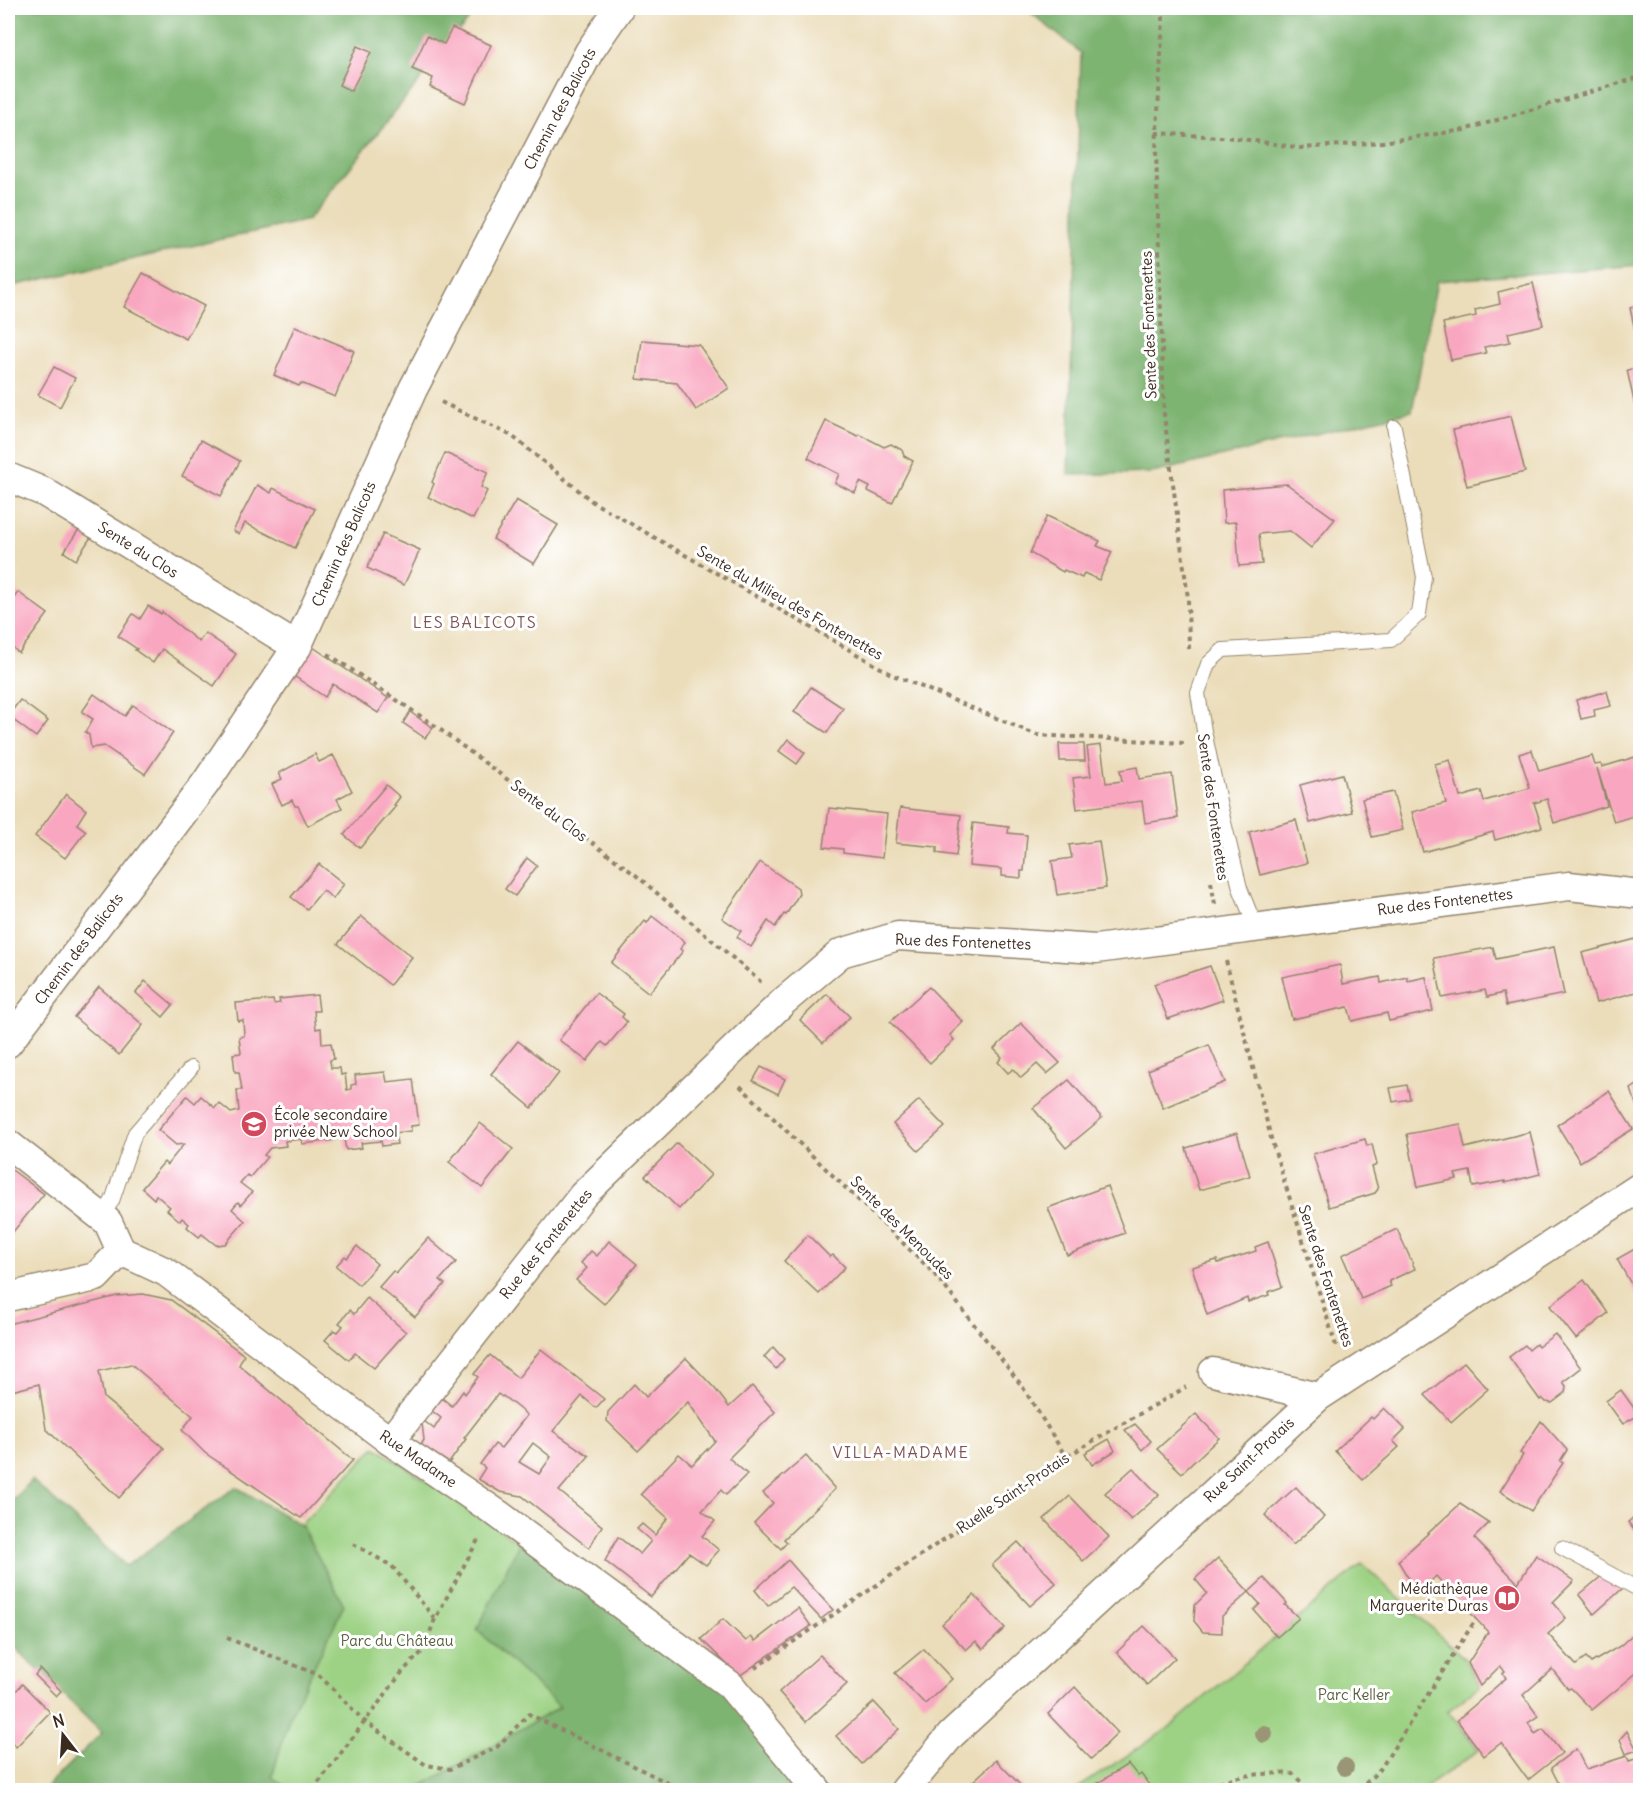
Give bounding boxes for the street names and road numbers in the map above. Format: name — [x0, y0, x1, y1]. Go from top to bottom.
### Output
street label: Chemin des Balicots — [519, 44, 600, 173]
street label: Sente des Fontenettes — [1136, 250, 1161, 399]
street label: Chemin des Balicots — [307, 478, 380, 610]
street label: Sente du Clos — [95, 517, 182, 582]
street label: Sente du Milieu des Fontenettes — [694, 541, 887, 664]
street label: Sente des Fontenettes — [1194, 732, 1233, 882]
street label: Sente du Clos — [507, 776, 592, 846]
street label: Rue des Fontenettes — [1376, 884, 1514, 919]
street label: Chemin des Balicots — [30, 889, 127, 1008]
street label: Rue des Fontenettes — [895, 930, 1032, 953]
street label: Sente des Menoudes — [847, 1172, 958, 1283]
street label: Rue des Fontenettes — [495, 1185, 596, 1303]
street label: Sente des Fontenettes — [1295, 1202, 1358, 1349]
street label: Rue Saint-Protais — [1199, 1413, 1298, 1506]
street label: Rue Madame — [376, 1426, 460, 1491]
street label: Ruelle Saint-Protais — [953, 1448, 1073, 1537]

